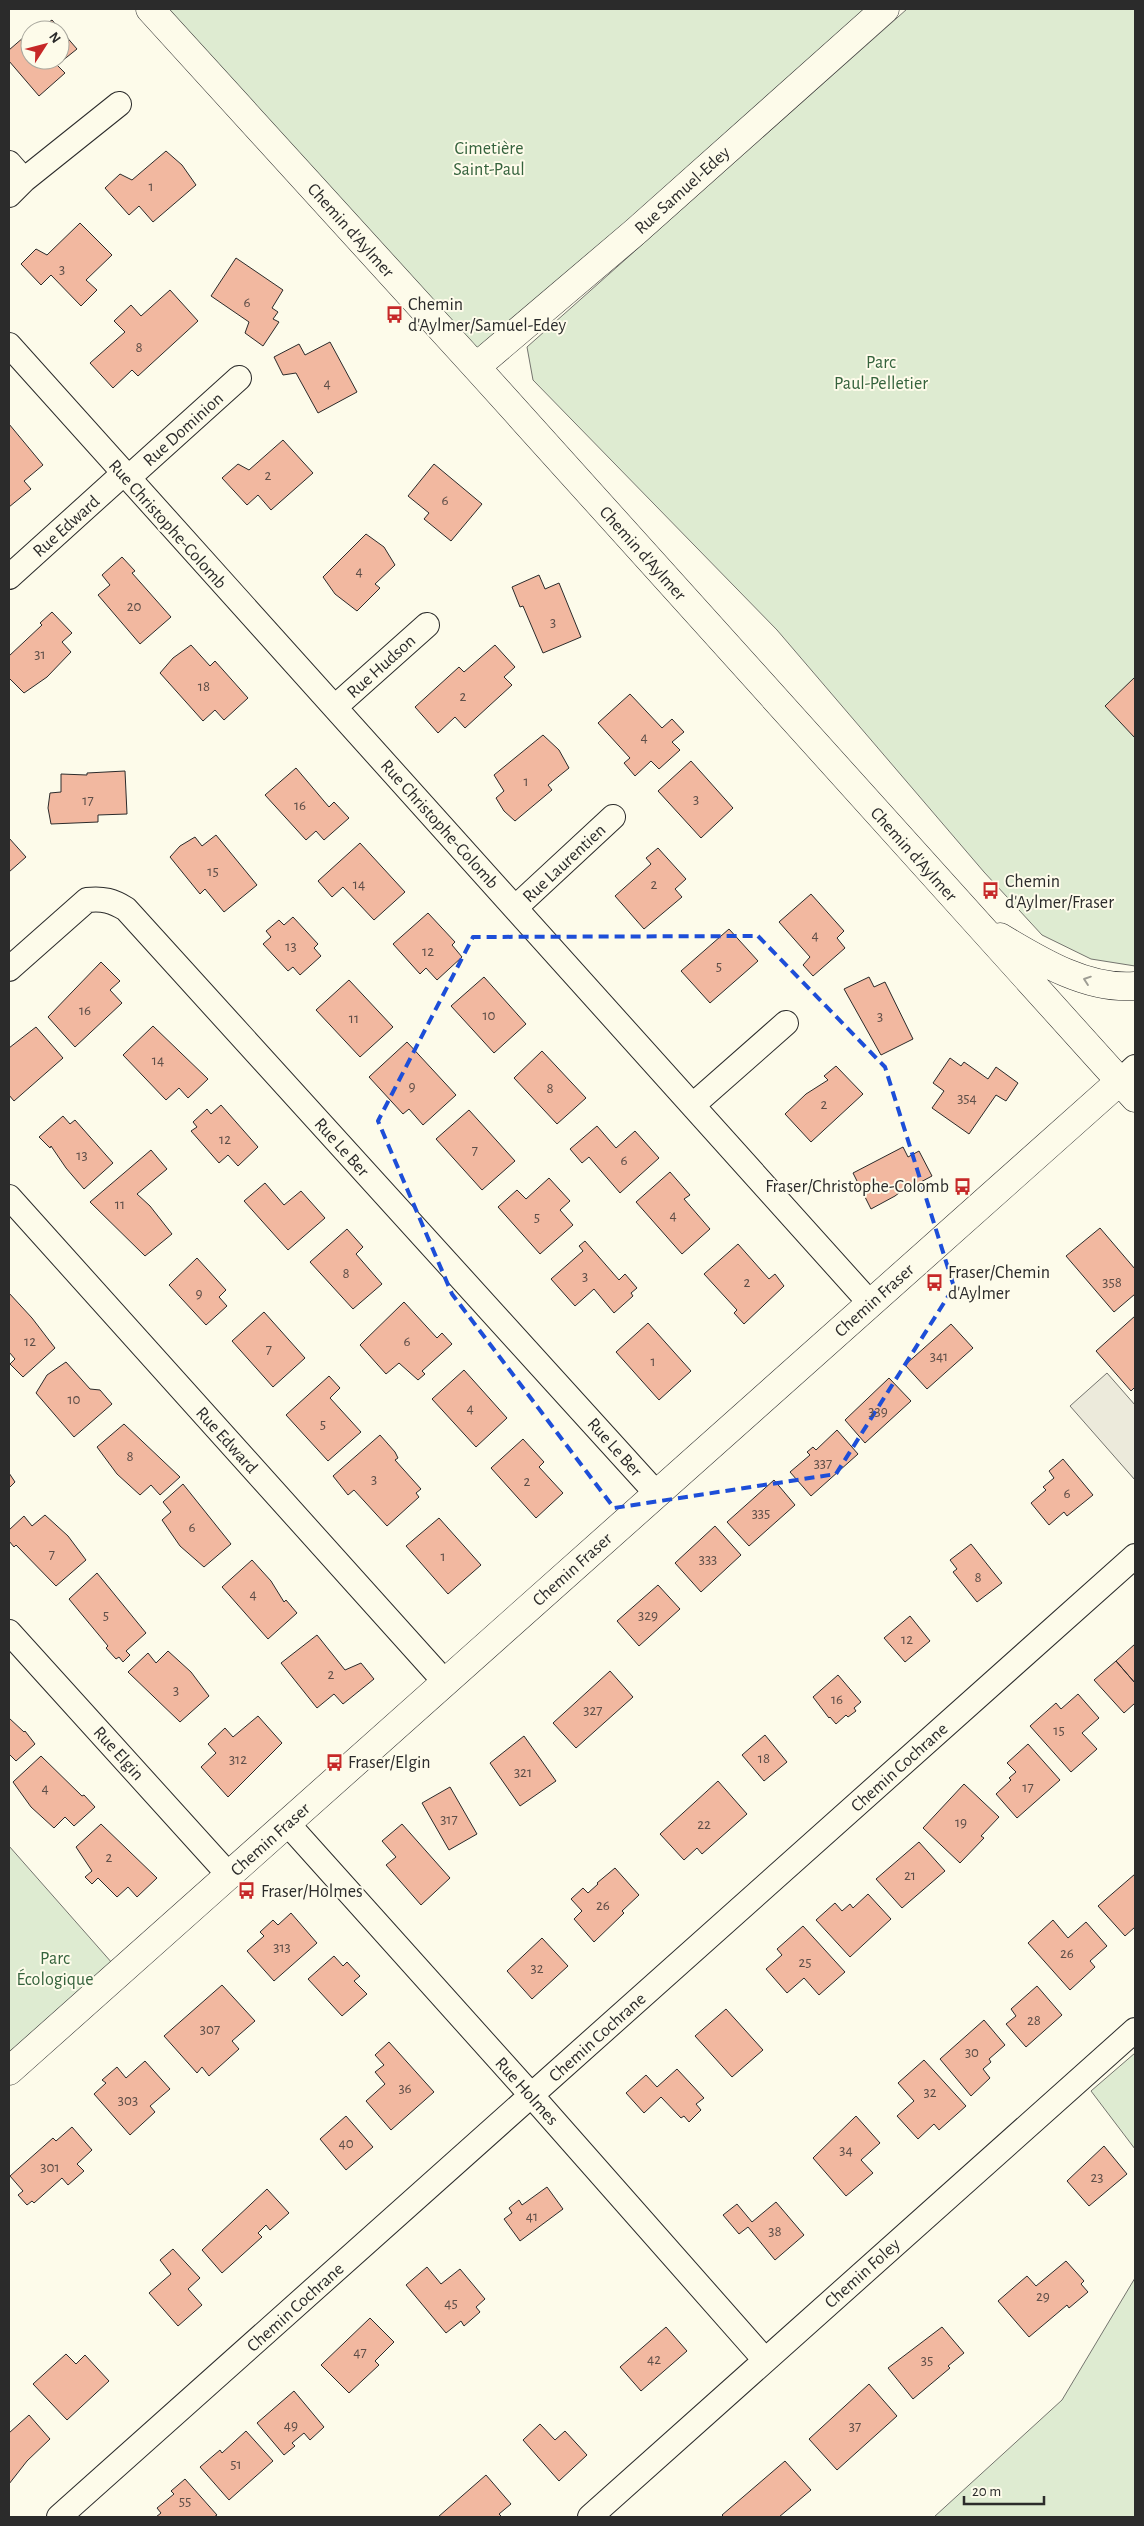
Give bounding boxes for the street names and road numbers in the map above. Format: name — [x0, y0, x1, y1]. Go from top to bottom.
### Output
street label: Rue Samuel-Edey — [632, 143, 734, 238]
street label: Chemin d'Aylmer — [303, 180, 397, 281]
street label: Rue Dominion — [140, 389, 227, 470]
street label: Rue Christophe-Colomb — [105, 457, 230, 593]
street label: Rue Edward — [30, 492, 103, 561]
street label: Chemin d'Aylmer — [595, 503, 689, 604]
street label: Rue Hudson — [344, 632, 419, 702]
street label: Rue Christophe-Colomb — [377, 757, 502, 893]
street label: Chemin d'Aylmer — [866, 804, 960, 905]
street label: Rue Laurentien — [520, 821, 610, 906]
street label: Rue Le Ber — [310, 1115, 372, 1181]
street label: Chemin Fraser — [832, 1261, 918, 1341]
street label: Rue Edward — [192, 1404, 261, 1477]
street label: Rue Le Ber — [583, 1415, 645, 1481]
street label: Chemin Fraser — [530, 1530, 616, 1610]
street label: Chemin Cochrane — [848, 1720, 952, 1816]
street label: Rue Elgin — [90, 1723, 147, 1784]
street label: Chemin Fraser — [228, 1800, 314, 1880]
street label: Chemin Cochrane — [546, 1990, 650, 2086]
street label: Rue Holmes — [491, 2054, 561, 2129]
street label: Chemin Foley — [822, 2235, 904, 2312]
street label: Chemin Cochrane — [244, 2260, 348, 2356]

